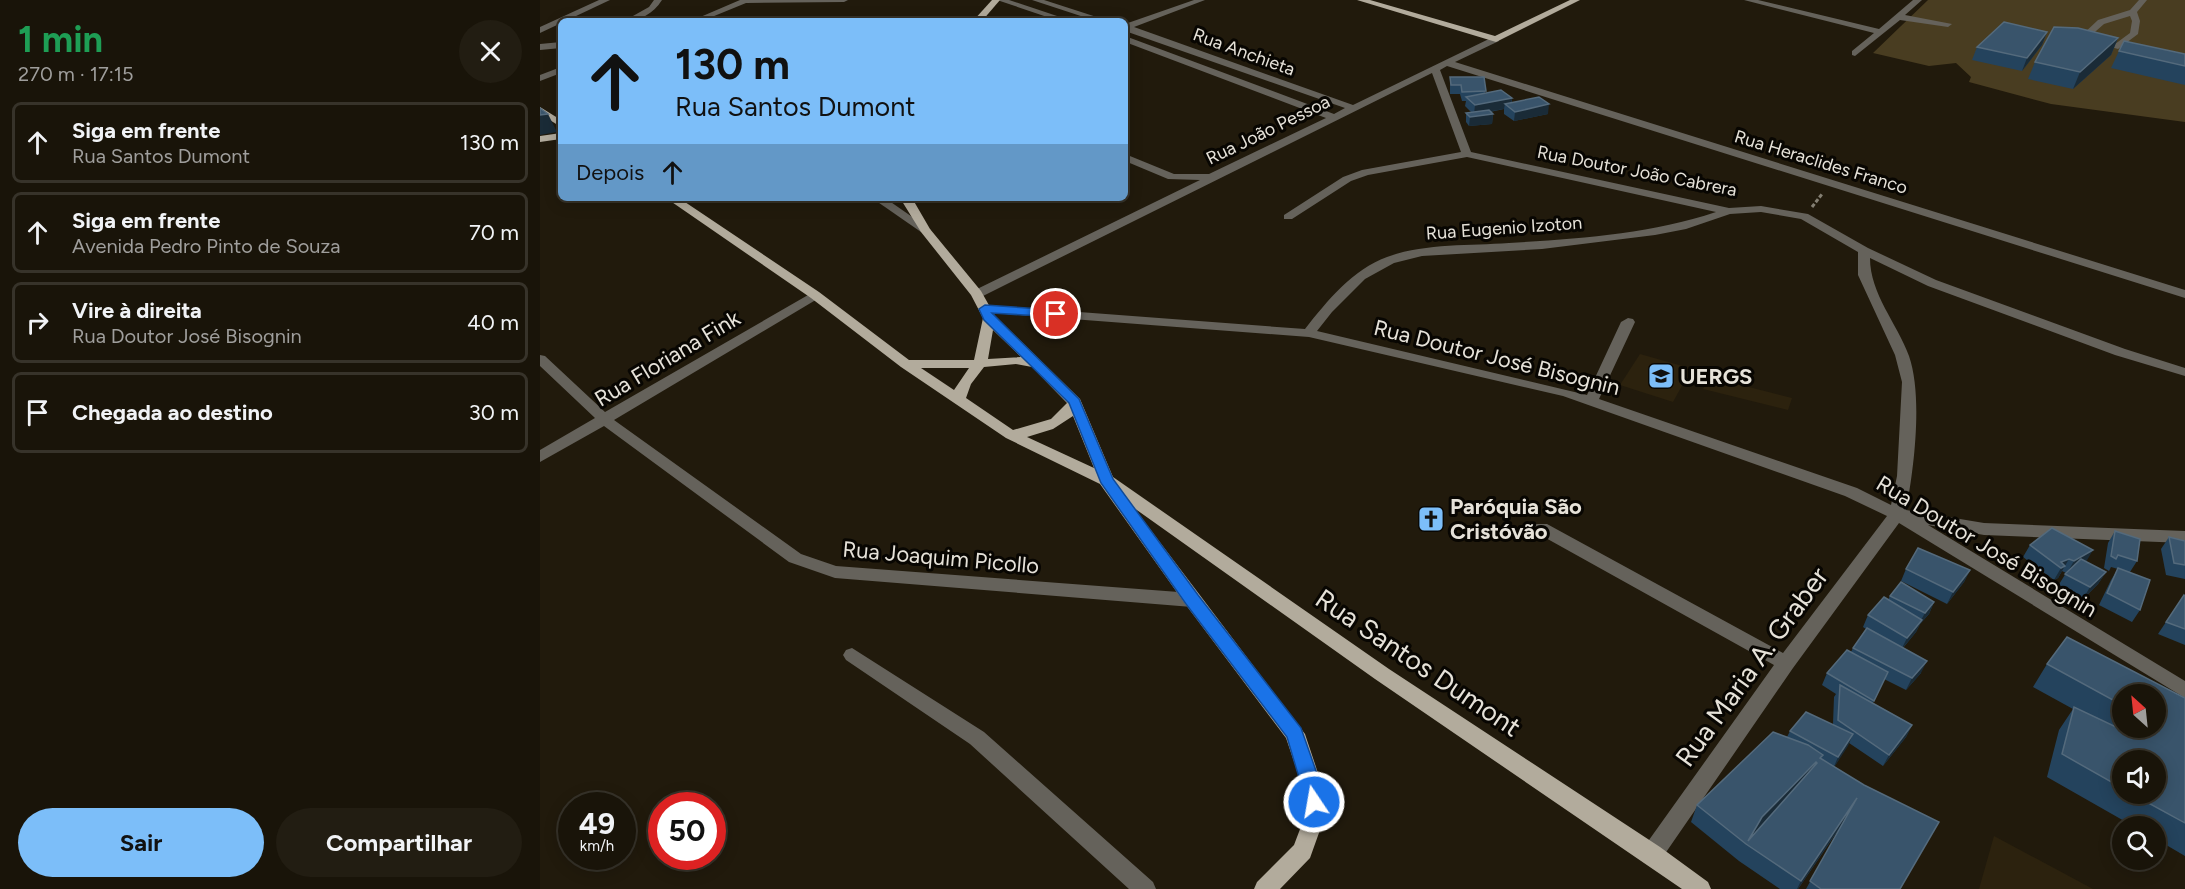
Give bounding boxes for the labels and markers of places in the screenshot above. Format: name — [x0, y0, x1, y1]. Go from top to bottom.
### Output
pin — [1030, 288, 1081, 339]
school or university icon: UERGS — [1646, 361, 1676, 391]
place label: UERGS — [1680, 363, 1752, 390]
place label: Paróquia São Cristóvão — [1450, 493, 1582, 545]
church icon: Paróquia São Cristóvão — [1416, 504, 1446, 534]

